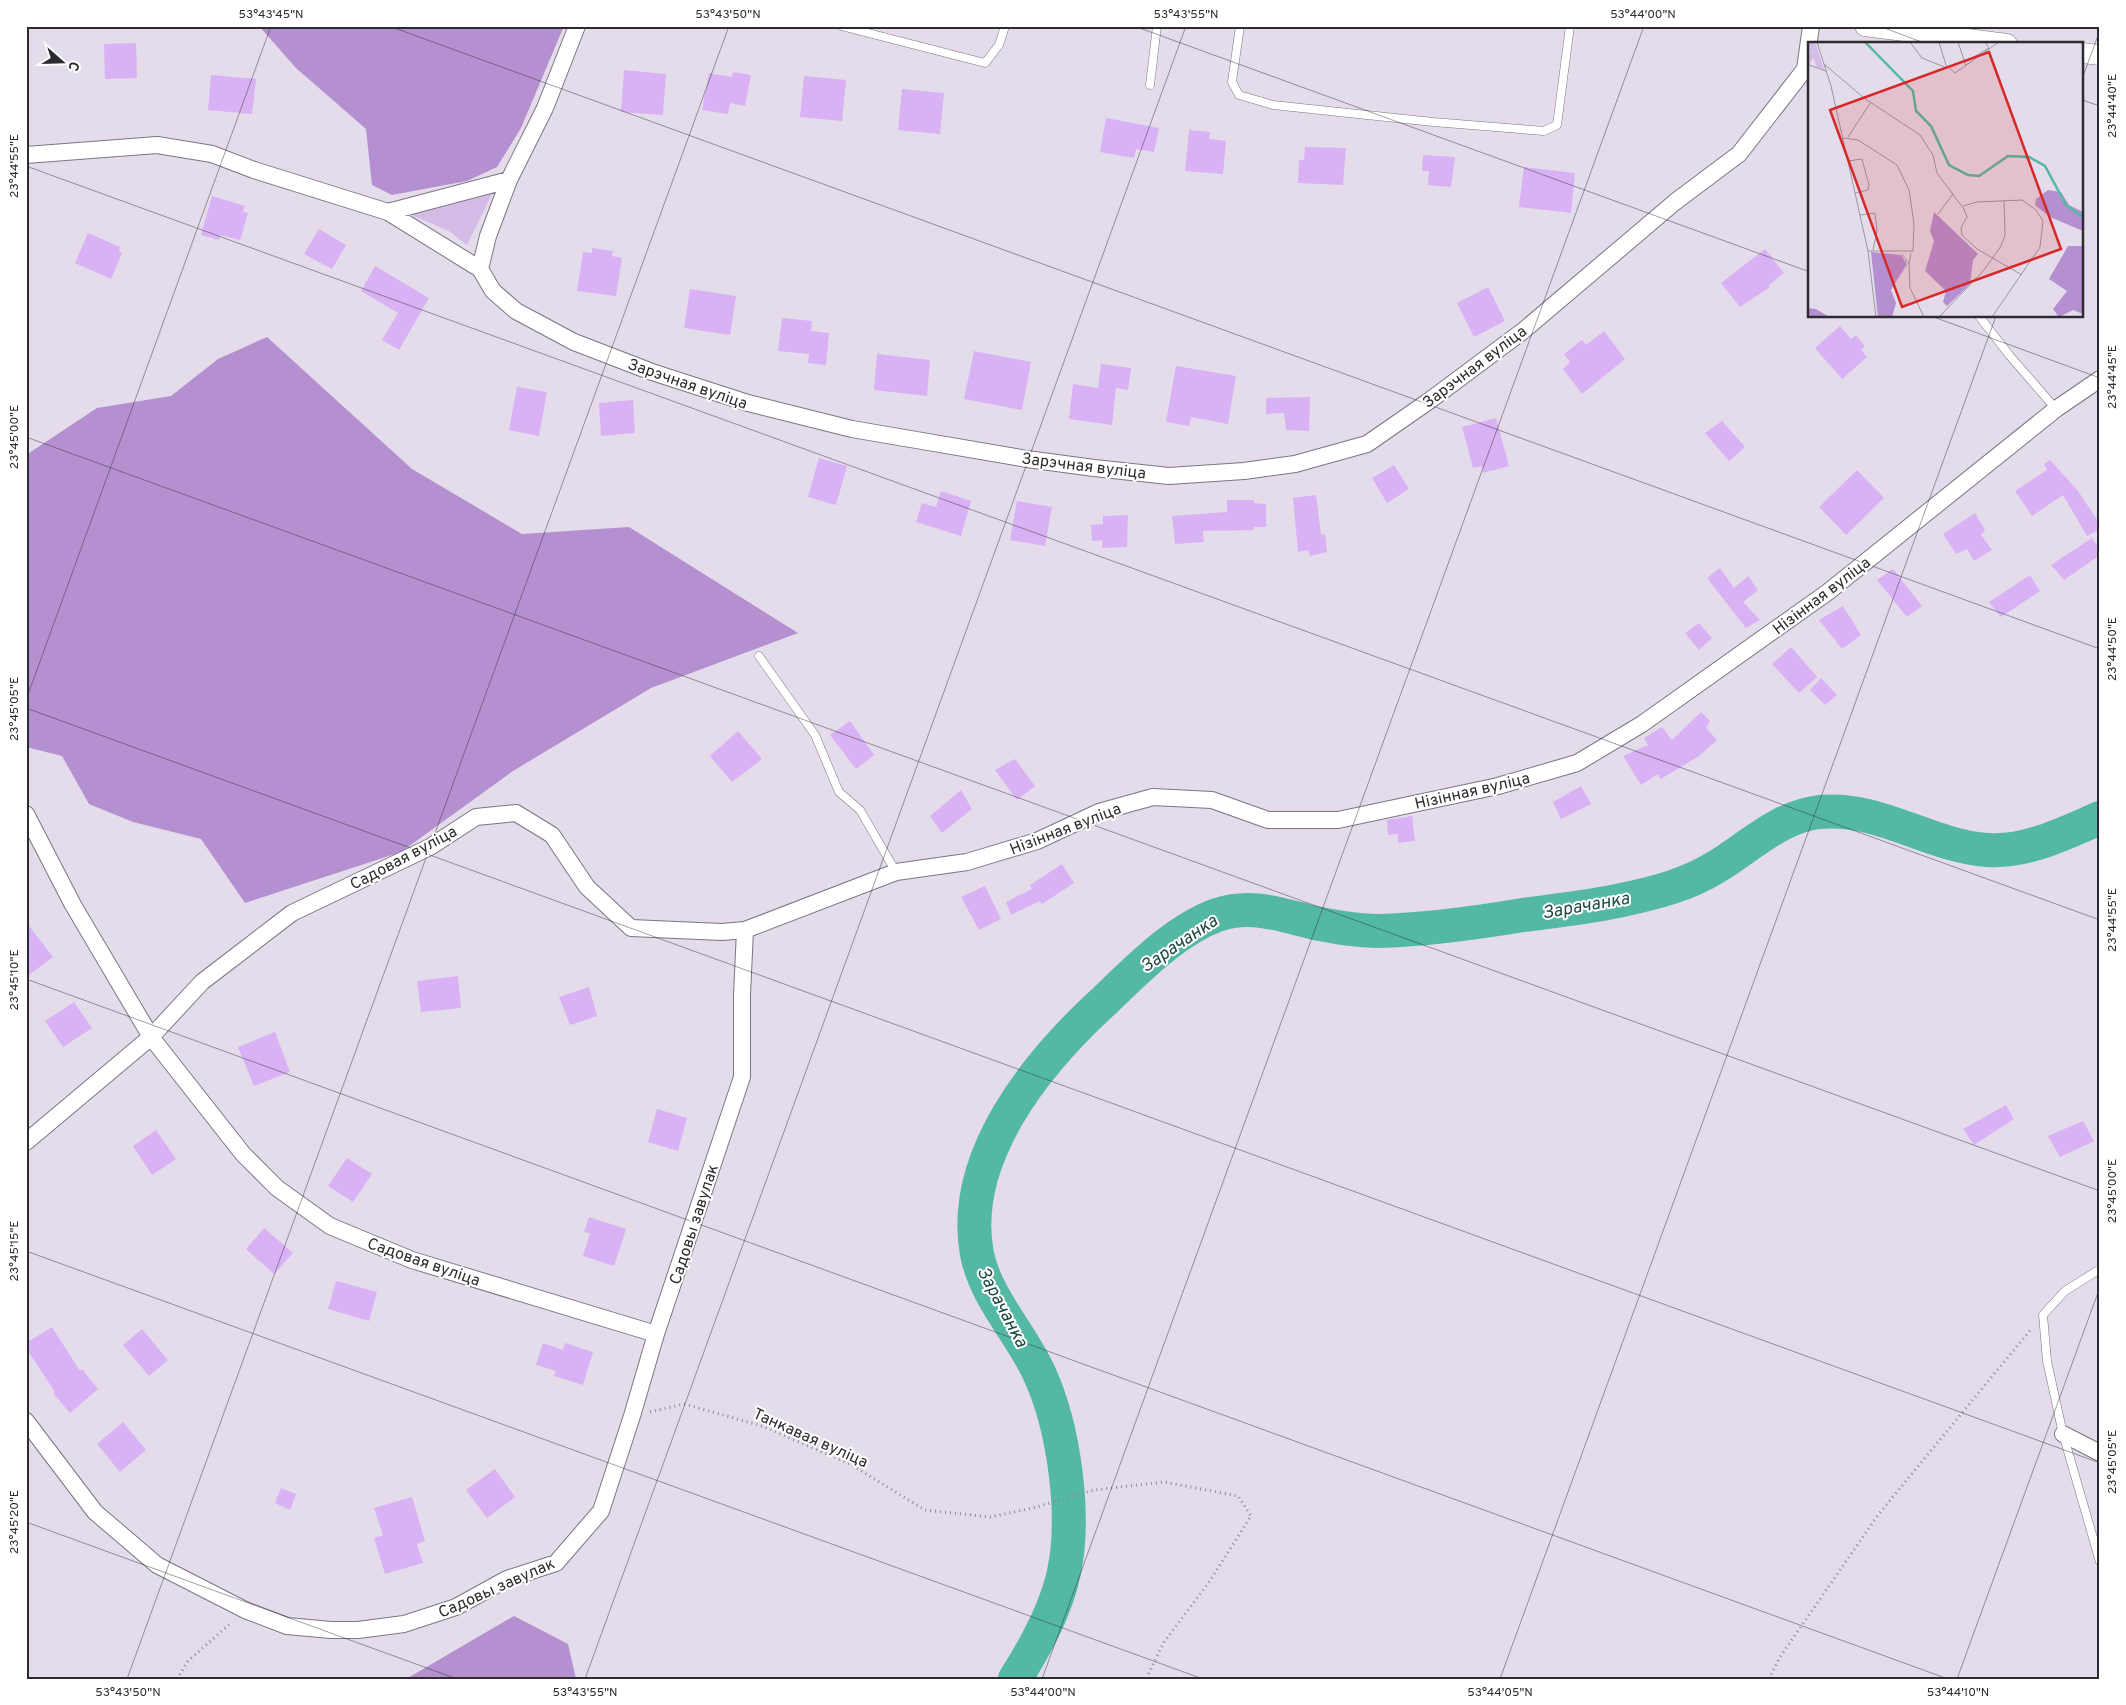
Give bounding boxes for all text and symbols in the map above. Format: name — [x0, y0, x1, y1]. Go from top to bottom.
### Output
text: 53°43'45"N — [238, 7, 304, 23]
text: 53°43'50"N — [695, 7, 761, 23]
text: 53°43'55"N — [1153, 7, 1219, 23]
text: 53°44'00"N — [1610, 7, 1676, 23]
north arrow — [38, 38, 88, 88]
inset map — [1808, 42, 2084, 318]
text: С — [63, 59, 82, 73]
text: 23°44'40"E — [2105, 74, 2121, 138]
text: 23°44'55"E — [7, 134, 23, 198]
street label: Зарэчная вуліца — [1419, 322, 1531, 413]
text: 23°44'45"E — [2105, 345, 2121, 409]
street label: Зарэчная вуліца — [625, 355, 750, 415]
text: 23°45'00"E — [7, 405, 23, 469]
street label: Зарэчная вуліца — [1020, 449, 1147, 485]
street label: Нізінная вуліца — [1769, 553, 1875, 640]
text: 23°44'50"E — [2105, 617, 2121, 681]
text: 23°45'05"E — [7, 677, 23, 741]
street label: Нізінная вуліца — [1413, 769, 1532, 815]
street label: Нізінная вуліца — [1007, 799, 1124, 860]
street label: Садовая вуліца — [347, 822, 461, 895]
water label: Зарачанка — [1541, 887, 1632, 925]
text: 23°44'55"E — [2105, 888, 2121, 952]
water label: Зарачанка — [1137, 910, 1223, 978]
text: 23°45'10"E — [7, 949, 23, 1011]
text: 23°45'00"E — [2105, 1159, 2121, 1223]
street label: Садовы завулак — [666, 1162, 724, 1287]
text: 23°45'15"E — [7, 1221, 23, 1281]
street label: Садовая вуліца — [364, 1234, 483, 1292]
water label: Зарачанка — [971, 1264, 1033, 1352]
street label: Танкавая вуліца — [750, 1405, 871, 1473]
text: 23°45'05"E — [2105, 1430, 2121, 1494]
text: 23°45'20"E — [7, 1490, 23, 1554]
street label: Садовы завулак — [435, 1554, 558, 1623]
text: 53°43'50"N — [95, 1685, 161, 1701]
text: 53°43'55"N — [552, 1685, 618, 1701]
text: 53°44'00"N — [1010, 1685, 1076, 1701]
text: 53°44'05"N — [1467, 1685, 1533, 1701]
text: 53°44'10"N — [1927, 1685, 1989, 1701]

